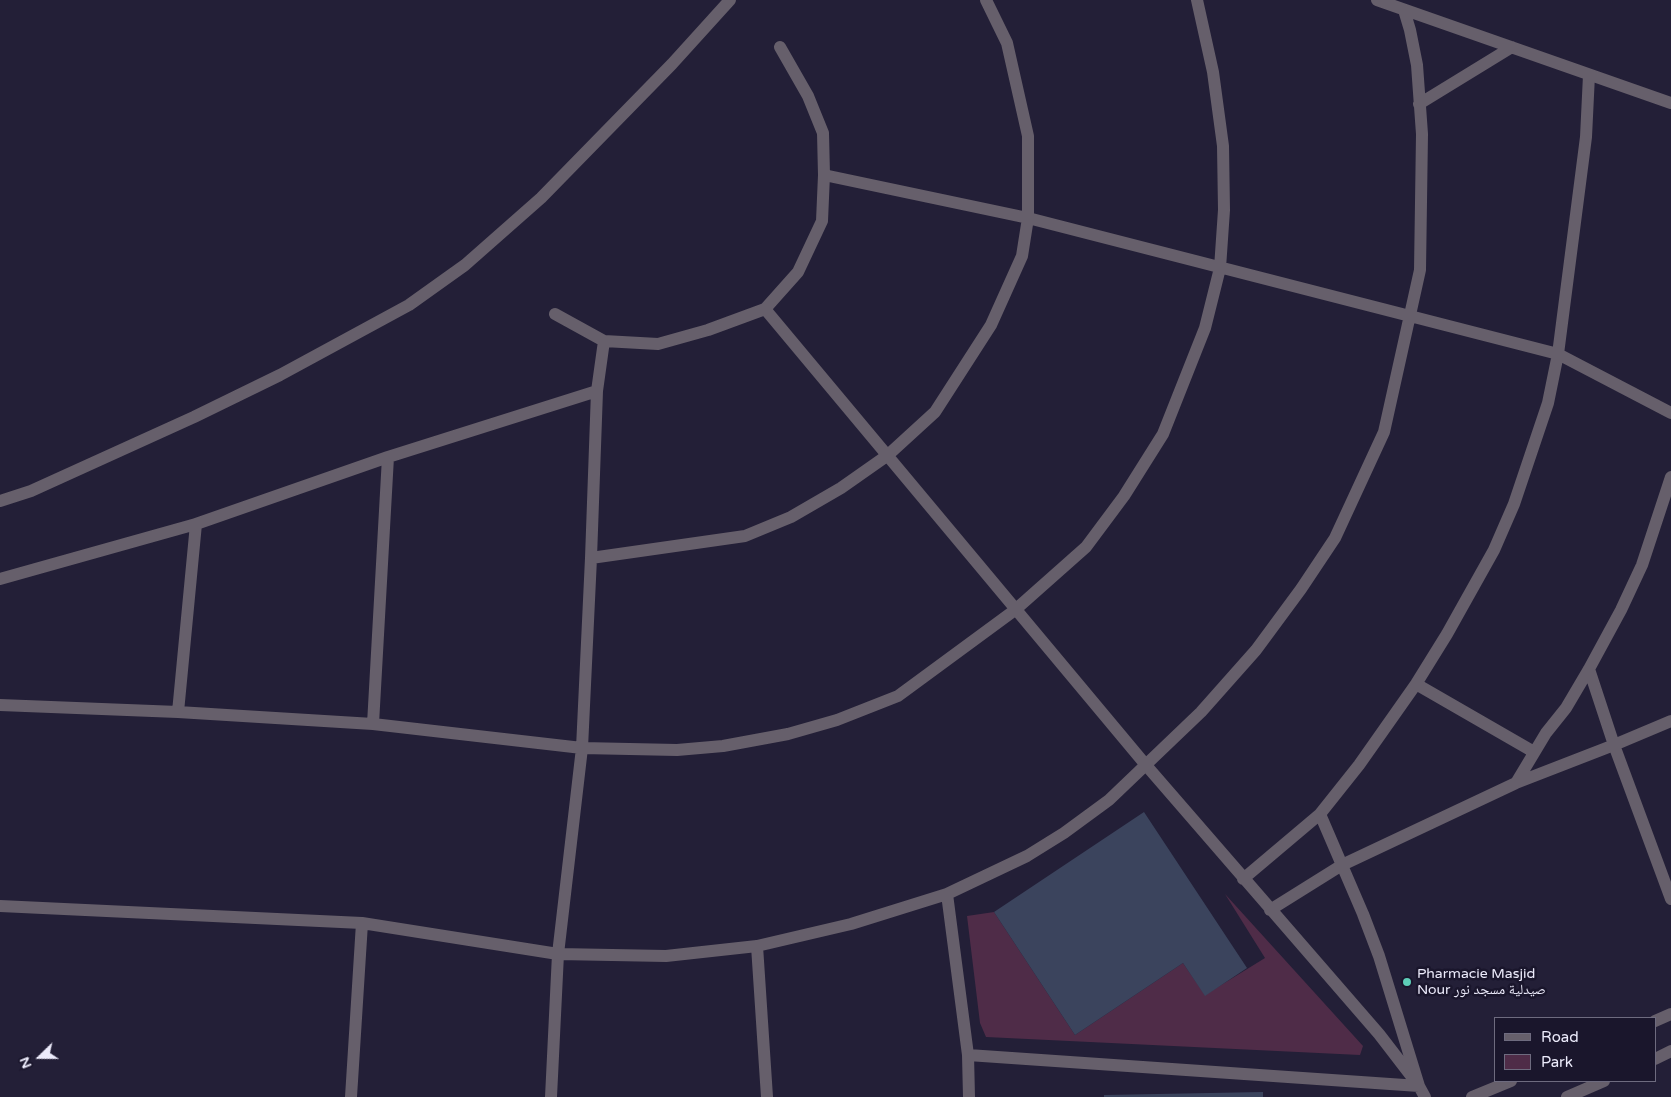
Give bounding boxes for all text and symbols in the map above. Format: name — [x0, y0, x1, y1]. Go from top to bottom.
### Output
place label: Pharmacie Masjid Nour صيدلية مسجد نور — [1417, 966, 1546, 999]
marker: Pharmacie Masjid Nour صيدلية مسجد نور — [1401, 976, 1413, 988]
legend — [1494, 1017, 1656, 1082]
text: Road — [1541, 1028, 1579, 1046]
north arrow — [15, 1032, 65, 1082]
text: Park — [1541, 1053, 1573, 1071]
text: N — [16, 1054, 36, 1071]

